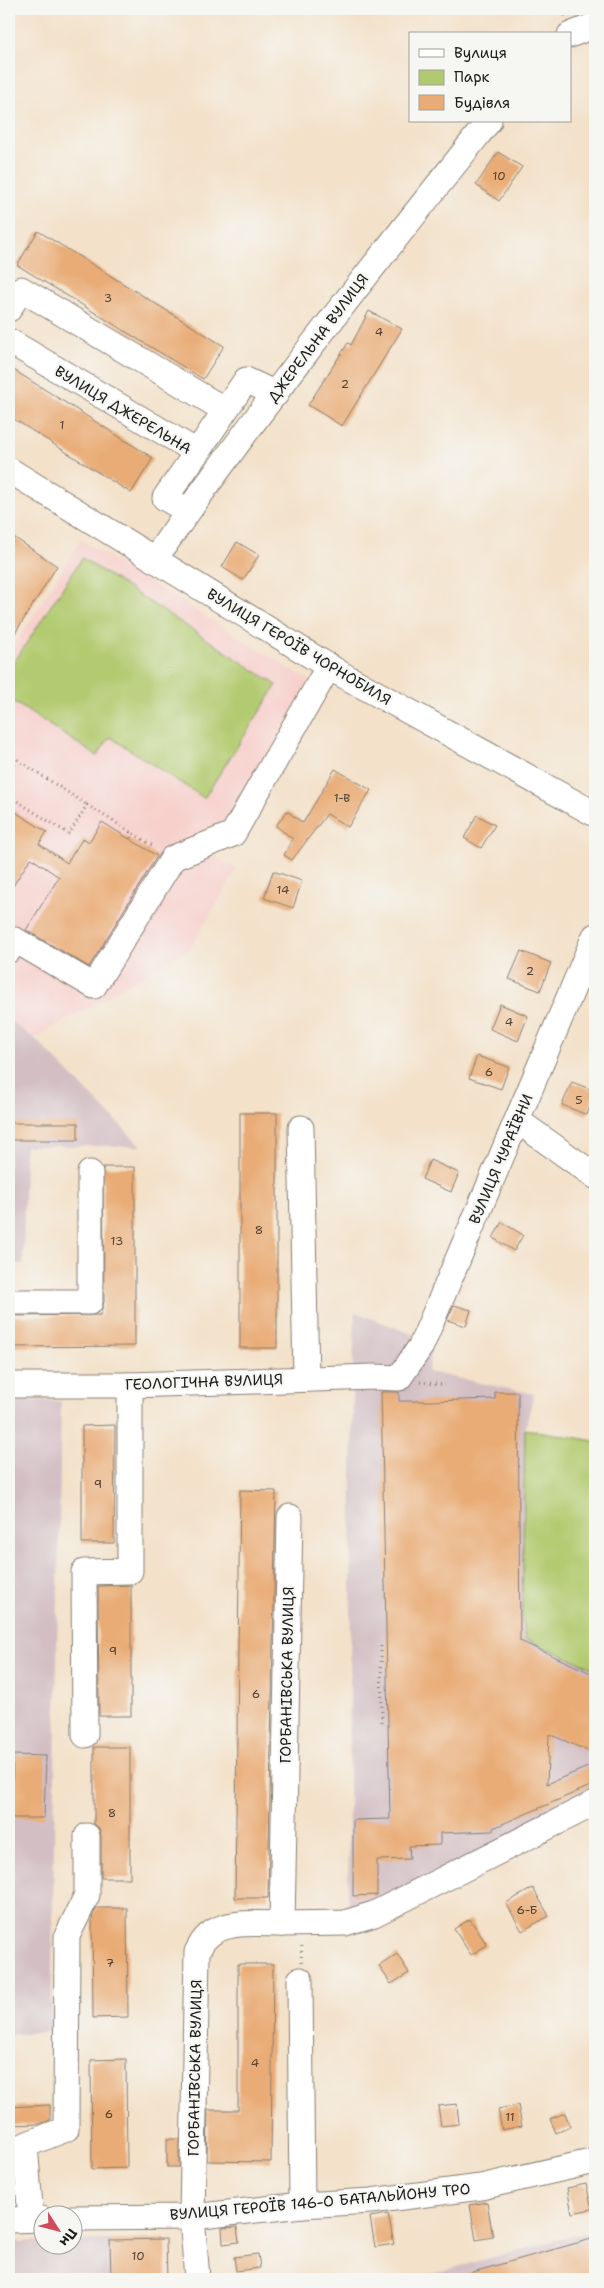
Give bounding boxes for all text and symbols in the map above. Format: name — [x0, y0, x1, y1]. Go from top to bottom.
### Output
legend — [409, 32, 572, 122]
text: Вулиця — [454, 43, 507, 63]
text: Парк — [454, 67, 490, 87]
text: Будівля — [454, 93, 510, 113]
house number: 10 — [492, 168, 506, 184]
street label: ДЖЕРЕЛЬНА ВУЛИЦЯ — [263, 270, 373, 406]
house number: 3 — [104, 290, 112, 306]
house number: 4 — [375, 324, 383, 340]
street label: ВУЛИЦЯ ДЖЕРЕЛЬНА — [51, 361, 195, 459]
house number: 2 — [341, 376, 349, 392]
house number: 1 — [59, 417, 65, 433]
street label: ВУЛИЦЯ ГЕРОЇВ ЧОРНОБИЛЯ — [203, 584, 395, 710]
house number: 1-В — [334, 790, 350, 806]
house number: 14 — [277, 882, 289, 898]
house number: 2 — [526, 963, 534, 979]
house number: 4 — [505, 1014, 513, 1030]
house number: 6 — [485, 1064, 493, 1080]
street label: ВУЛИЦЯ ЧУРАЇВНИ — [465, 1091, 537, 1227]
house number: 5 — [575, 1092, 583, 1108]
house number: 8 — [255, 1222, 263, 1238]
house number: 13 — [111, 1233, 123, 1249]
street label: ГЕОЛОГІЧНА ВУЛИЦЯ — [125, 1369, 283, 1395]
house number: 9 — [94, 1476, 102, 1492]
street label: ГОРБАНІВСЬКА ВУЛИЦЯ — [275, 1586, 299, 1764]
house number: 9 — [109, 1643, 117, 1659]
house number: 6 — [252, 1686, 260, 1702]
house number: 8 — [108, 1805, 116, 1821]
house number: 6-Б — [517, 1902, 537, 1918]
house number: 7 — [106, 1955, 114, 1971]
street label: ГОРБАНІВСЬКА ВУЛИЦЯ — [183, 1979, 207, 2157]
house number: 4 — [251, 2055, 259, 2071]
house number: 6 — [105, 2106, 113, 2122]
house number: 11 — [505, 2109, 515, 2125]
street label: ВУЛИЦЯ ГЕРОЇВ 146-О БАТАЛЬЙОНУ ТРО — [169, 2178, 471, 2225]
north arrow — [32, 2206, 82, 2256]
text: Пн — [56, 2225, 81, 2250]
house number: 10 — [131, 2248, 145, 2264]

